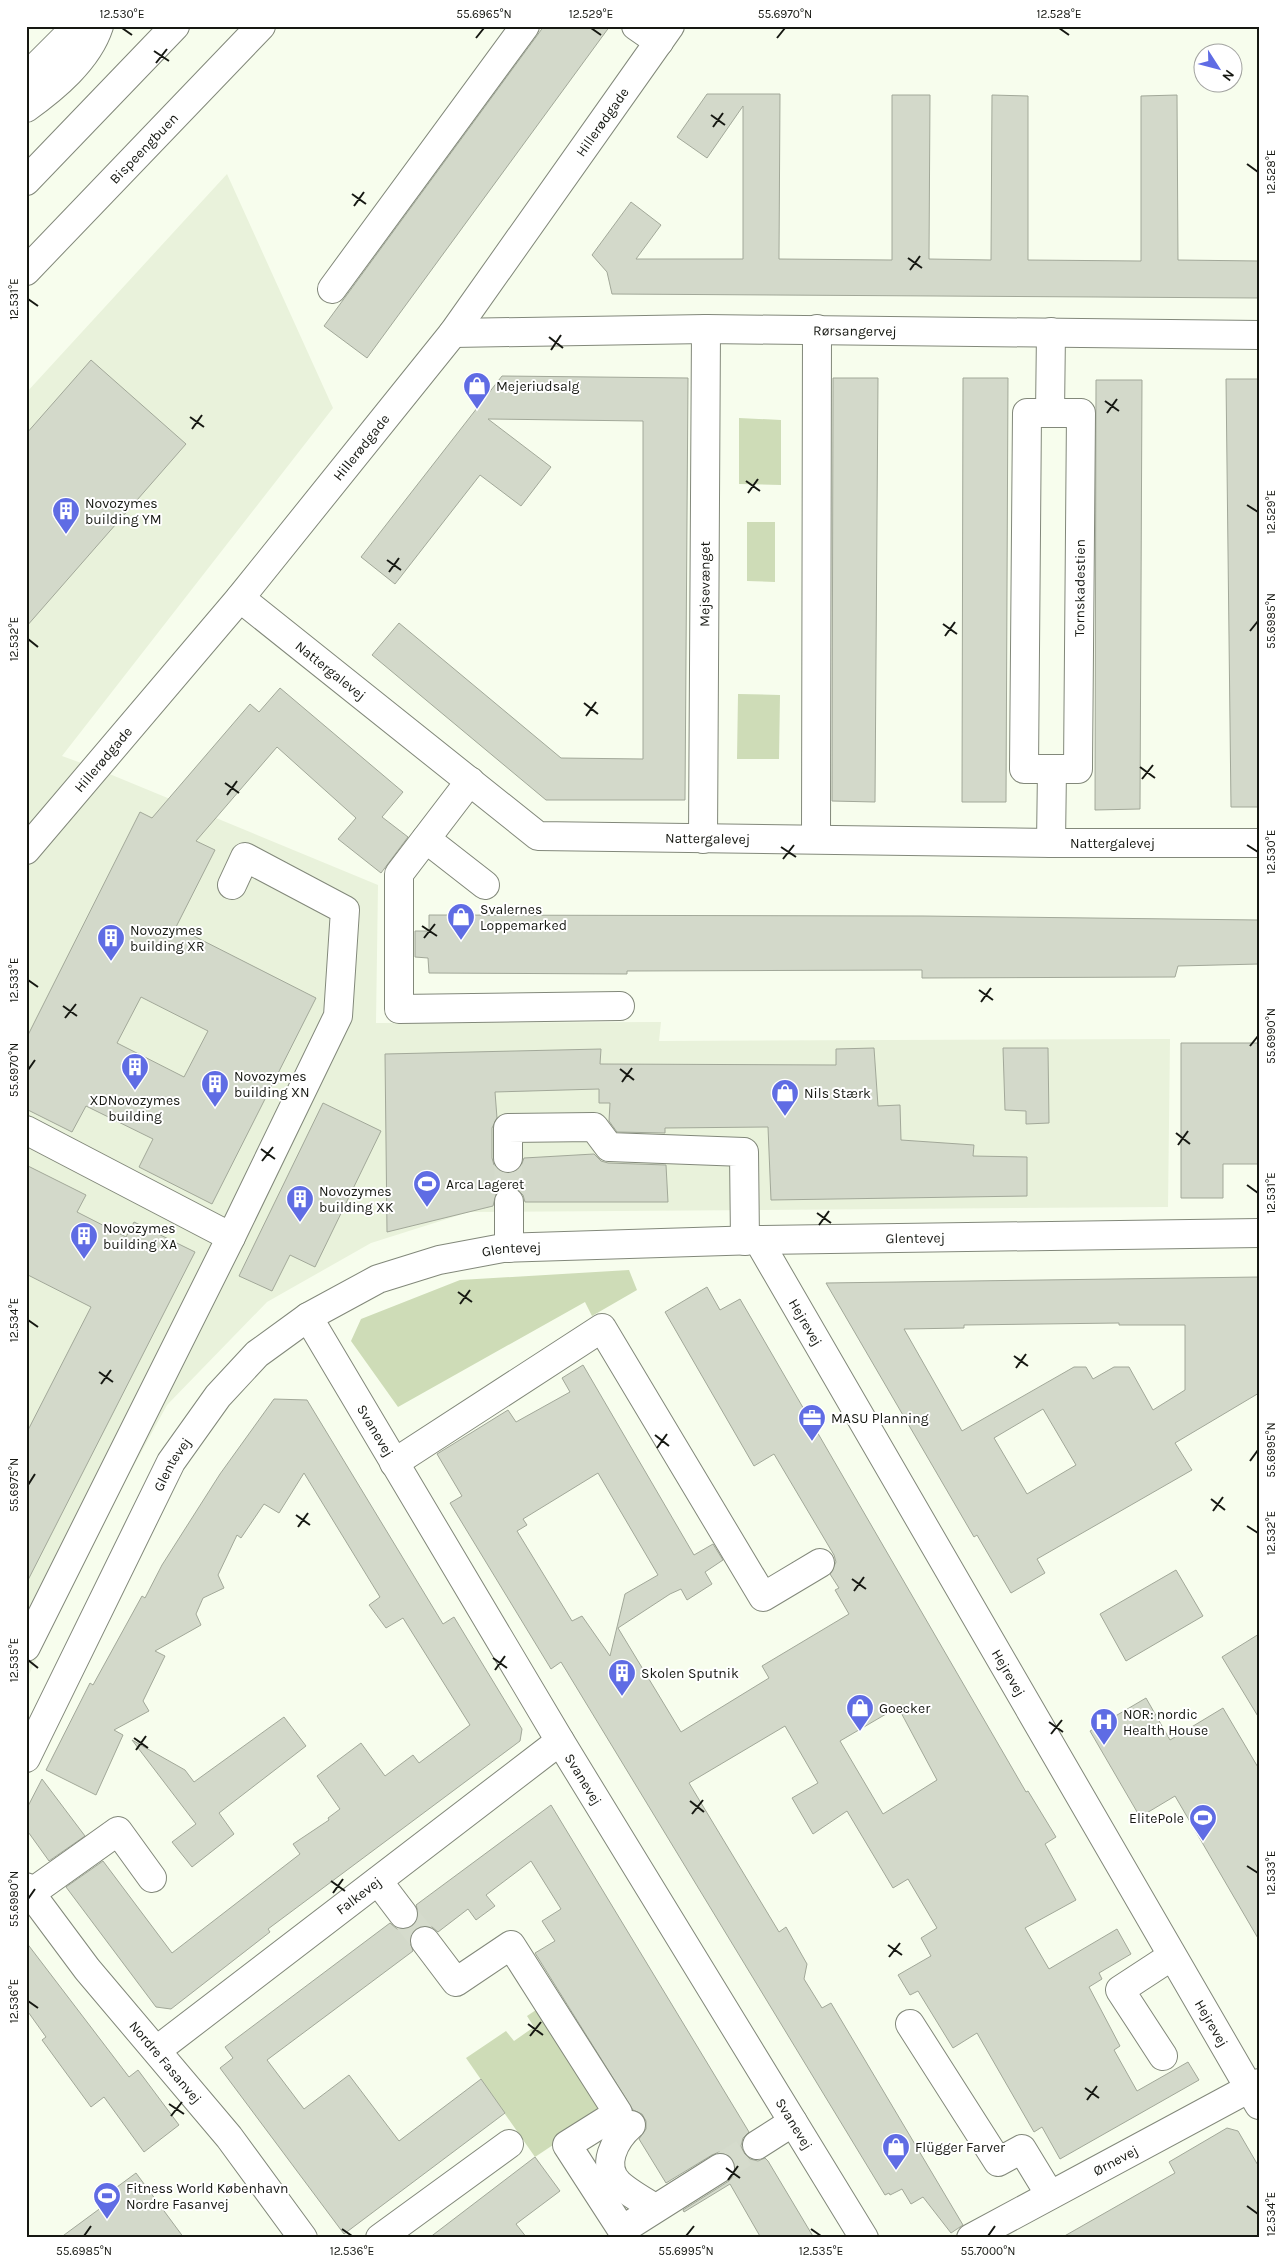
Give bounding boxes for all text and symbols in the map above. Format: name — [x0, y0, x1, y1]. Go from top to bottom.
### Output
text: 12.530°E — [100, 7, 144, 21]
text: 55.6965°N — [456, 7, 512, 21]
text: 12.529°E — [569, 7, 613, 21]
text: 55.6970°N — [758, 7, 812, 21]
text: 12.528°E — [1037, 7, 1082, 21]
north arrow — [1192, 42, 1242, 92]
text: N — [1218, 66, 1238, 84]
street label: Hillerødgade — [572, 84, 632, 160]
street label: Bispeengbuen — [106, 109, 182, 187]
text: 12.528°E — [1264, 150, 1278, 195]
text: 12.531°E — [7, 278, 21, 320]
street label: Rørsangervej — [813, 322, 897, 340]
shop icon: Mejeriudsalg — [462, 371, 492, 410]
place label: Mejeriudsalg — [496, 378, 580, 395]
street label: Hillerødgade — [329, 410, 393, 484]
text: 12.529°E — [1264, 490, 1278, 534]
place label: Novozymes building YM — [85, 495, 162, 528]
building icon: Novozymes building YM — [51, 496, 81, 535]
street label: Tornskadestien — [1071, 539, 1088, 637]
street label: Mejsevænget — [696, 541, 713, 627]
text: 55.6985°N — [1264, 593, 1278, 649]
text: 12.532°E — [7, 617, 21, 661]
street label: Nattergalevej — [292, 637, 369, 704]
street label: Hillerødgade — [70, 723, 136, 796]
street label: Nattergalevej — [665, 829, 750, 847]
text: 12.530°E — [1264, 830, 1278, 874]
street label: Nattergalevej — [1070, 835, 1155, 852]
place label: Svalernes Loppemarked — [480, 901, 567, 934]
shop icon: Svalernes Loppemarked — [446, 902, 476, 941]
place label: Novozymes building XR — [130, 922, 205, 955]
building icon: Novozymes building XR — [96, 923, 126, 962]
text: 12.533°E — [7, 958, 21, 1002]
text: 55.6990°N — [1264, 1008, 1278, 1064]
text: 55.6970°N — [7, 1043, 21, 1097]
building icon: XDNovozymes building — [120, 1052, 150, 1091]
place label: Novozymes building XN — [234, 1068, 310, 1101]
building icon: Novozymes building XN — [200, 1069, 230, 1108]
shop icon: Nils Stærk — [770, 1078, 800, 1117]
place label: Nils Stærk — [804, 1085, 871, 1102]
place label: XDNovozymes building — [90, 1092, 180, 1125]
sports icon: Arca Lageret — [412, 1169, 442, 1208]
text: 12.531°E — [1264, 1172, 1278, 1214]
place label: Arca Lageret — [446, 1176, 524, 1193]
place label: Novozymes building XK — [319, 1183, 394, 1216]
building icon: Novozymes building XK — [285, 1184, 315, 1223]
place label: Novozymes building XA — [103, 1220, 177, 1253]
building icon: Novozymes building XA — [69, 1221, 99, 1260]
street label: Glentevej — [885, 1229, 945, 1247]
street label: Glentevej — [480, 1238, 541, 1260]
street label: Hejrevej — [785, 1296, 826, 1349]
text: 12.534°E — [7, 1298, 21, 1342]
street label: Svanevej — [353, 1401, 397, 1460]
office icon: MASU Planning — [797, 1403, 827, 1442]
place label: MASU Planning — [831, 1410, 929, 1427]
text: 55.6995°N — [1264, 1422, 1278, 1478]
street label: Glentevej — [150, 1434, 194, 1494]
text: 55.6975°N — [7, 1458, 21, 1512]
text: 12.532°E — [1264, 1511, 1278, 1555]
text: 12.535°E — [7, 1638, 21, 1682]
street label: Hejrevej — [988, 1646, 1029, 1699]
building icon: Skolen Sputnik — [607, 1658, 637, 1697]
place label: Skolen Sputnik — [641, 1665, 739, 1682]
shop icon: Goecker — [845, 1693, 875, 1732]
place label: Goecker — [879, 1700, 931, 1717]
place label: NOR: nordic Health House — [1123, 1706, 1208, 1739]
hospital icon: NOR: nordic Health House — [1089, 1707, 1119, 1746]
street label: Svanevej — [561, 1750, 606, 1808]
sports icon: ElitePole — [1188, 1803, 1218, 1842]
place label: ElitePole — [1129, 1810, 1184, 1827]
text: 12.533°E — [1264, 1851, 1278, 1895]
text: 55.6980°N — [7, 1871, 21, 1927]
street label: Falkevej — [333, 1873, 385, 1918]
text: 12.536°E — [7, 1979, 21, 2023]
street label: Hejrevej — [1191, 1996, 1232, 2050]
street label: Nordre Fasanvej — [126, 2017, 205, 2107]
street label: Svanevej — [772, 2095, 816, 2153]
shop icon: Flügger Farver — [881, 2132, 911, 2171]
place label: Flügger Farver — [915, 2139, 1006, 2156]
street label: Ørnevej — [1090, 2141, 1141, 2179]
place label: Fitness World København Nordre Fasanvej — [126, 2180, 289, 2213]
sports icon: Fitness World København Nordre Fasanvej — [92, 2181, 122, 2220]
text: 12.534°E — [1264, 2192, 1278, 2236]
text: 55.6985°N — [56, 2244, 112, 2258]
text: 12.536°E — [330, 2244, 374, 2258]
text: 55.6995°N — [658, 2244, 714, 2258]
text: 12.535°E — [799, 2244, 843, 2258]
text: 55.7000°N — [961, 2244, 1016, 2258]

